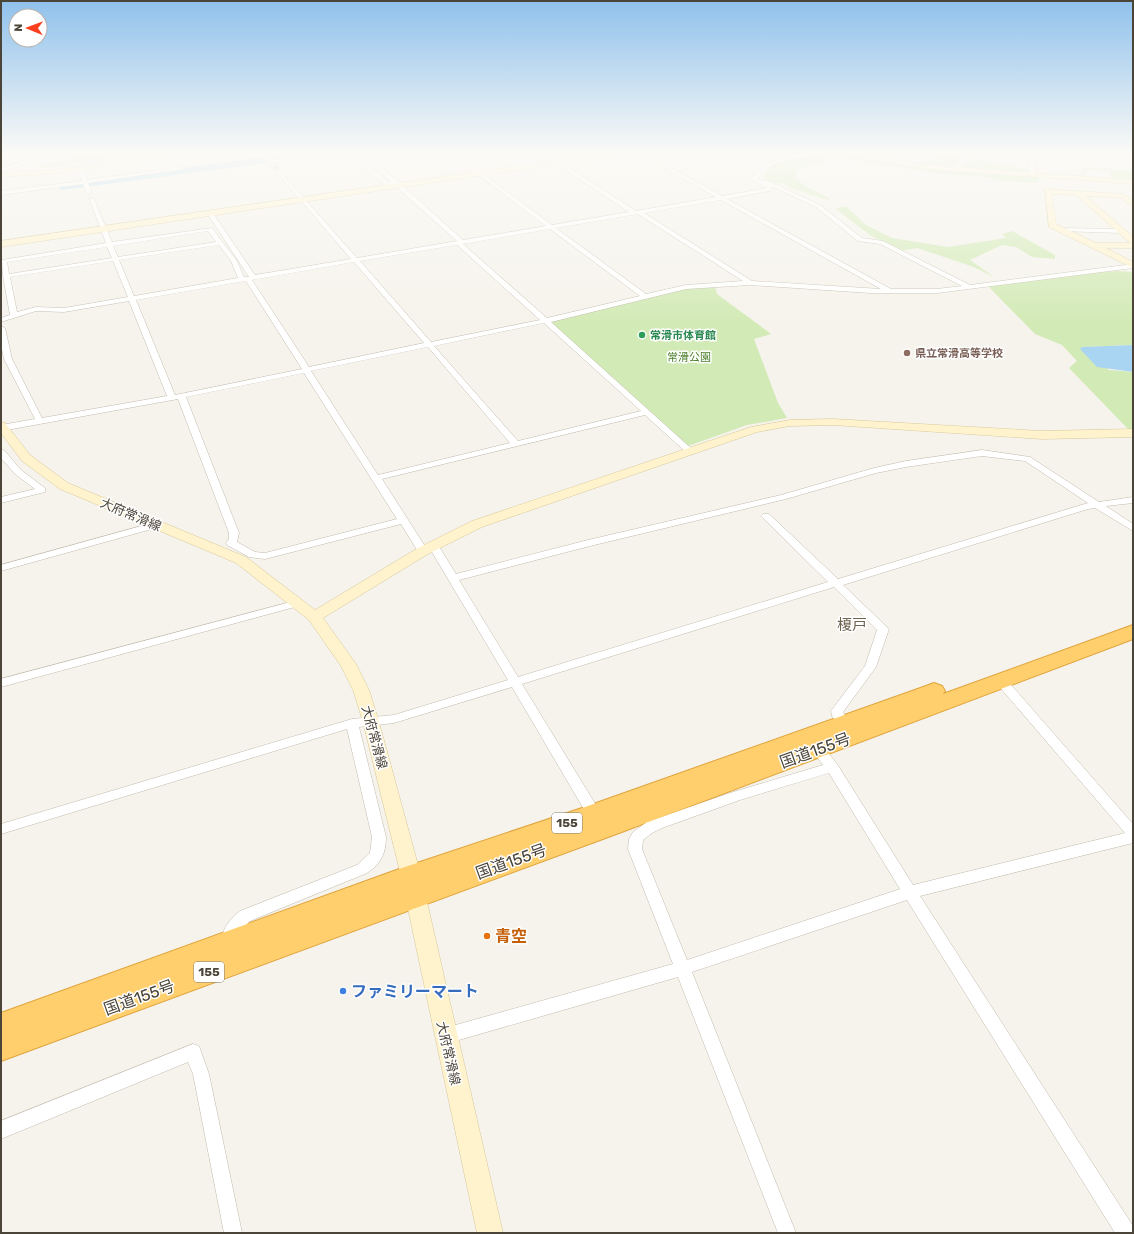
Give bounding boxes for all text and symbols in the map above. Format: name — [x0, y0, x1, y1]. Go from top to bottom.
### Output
north arrow — [8, 8, 48, 48]
text: N — [12, 24, 25, 32]
place label: 常滑市体育館 — [650, 329, 716, 342]
marker: 常滑市体育館 — [637, 330, 647, 340]
place label: 県立常滑高等学校 — [915, 347, 1003, 360]
marker: 県立常滑高等学校 — [902, 348, 912, 358]
park label: 常滑公園 — [667, 351, 711, 364]
street label: 大府常滑線 — [98, 495, 164, 534]
district label: 榎戸 — [837, 616, 867, 634]
street label: 大府常滑線 — [359, 704, 390, 770]
street label: 国道155号 — [777, 729, 853, 772]
road number: 155 — [552, 813, 582, 833]
street label: 国道155号 — [473, 840, 549, 883]
place label: 青空 — [495, 927, 527, 946]
marker: 青空 — [482, 931, 492, 941]
road number: 155 — [194, 962, 224, 982]
street label: 国道155号 — [101, 976, 177, 1019]
place label: ファミリーマート — [351, 982, 479, 1001]
marker: ファミリーマート — [338, 986, 348, 996]
street label: 大府常滑線 — [434, 1020, 463, 1086]

